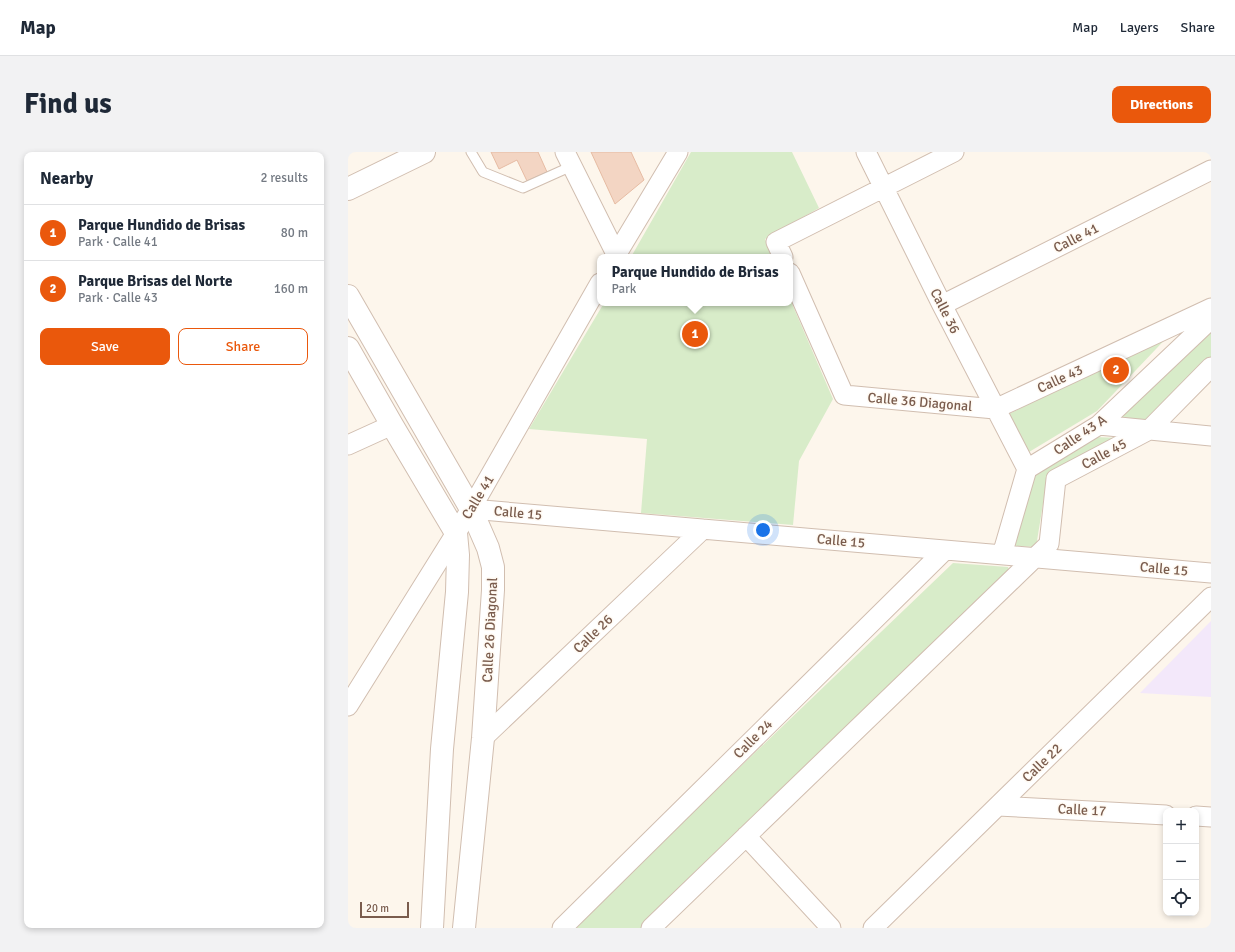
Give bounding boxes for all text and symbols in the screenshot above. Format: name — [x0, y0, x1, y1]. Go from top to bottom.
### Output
text: Map — [20, 16, 56, 40]
text: Map — [1072, 19, 1098, 36]
text: Layers — [1120, 19, 1159, 36]
text: Share — [1181, 19, 1215, 36]
button: Directions — [1112, 86, 1211, 123]
text: Find us — [24, 87, 112, 121]
text: Nearby — [40, 168, 93, 189]
text: 2 results — [260, 170, 308, 186]
text: Parque Hundido de Brisas — [78, 216, 245, 234]
street label: Calle 41 — [1050, 219, 1102, 257]
text: 1 — [49, 225, 57, 241]
text: 80 m — [281, 225, 308, 241]
text: Park · Calle 41 — [78, 234, 158, 250]
popup — [597, 254, 793, 306]
text: Parque Hundido de Brisas — [611, 263, 779, 281]
text: Parque Brisas del Norte — [78, 272, 232, 290]
text: 2 — [49, 281, 57, 297]
text: 160 m — [274, 281, 308, 297]
text: Park — [611, 281, 636, 297]
street label: Calle 36 — [926, 285, 964, 337]
text: Park · Calle 43 — [78, 290, 158, 306]
pin: 1 — [682, 319, 708, 349]
button: Save — [40, 328, 170, 365]
button: Share — [178, 328, 308, 365]
pin: 2 — [1103, 355, 1129, 385]
street label: Calle 43 — [1034, 361, 1086, 397]
street label: Calle 36 Diagonal — [867, 389, 973, 415]
street label: Calle 43 A — [1050, 411, 1110, 459]
street label: Calle 45 — [1079, 435, 1129, 473]
street label: Calle 41 — [458, 472, 498, 522]
street label: Calle 15 — [493, 502, 543, 524]
your location — [753, 520, 773, 540]
street label: Calle 15 — [816, 530, 866, 552]
street label: Calle 15 — [1139, 558, 1189, 580]
street label: Calle 26 Diagonal — [479, 577, 501, 683]
street label: Calle 26 — [570, 611, 616, 657]
street label: Calle 24 — [730, 715, 777, 762]
street label: Calle 22 — [1019, 740, 1065, 786]
street label: Calle 17 — [1057, 800, 1107, 820]
map controls — [1163, 808, 1199, 916]
button: + — [1163, 808, 1199, 844]
button: − — [1163, 844, 1199, 880]
button: locate — [1163, 880, 1199, 916]
scale bar — [360, 900, 409, 919]
text: 20 m — [366, 902, 389, 915]

